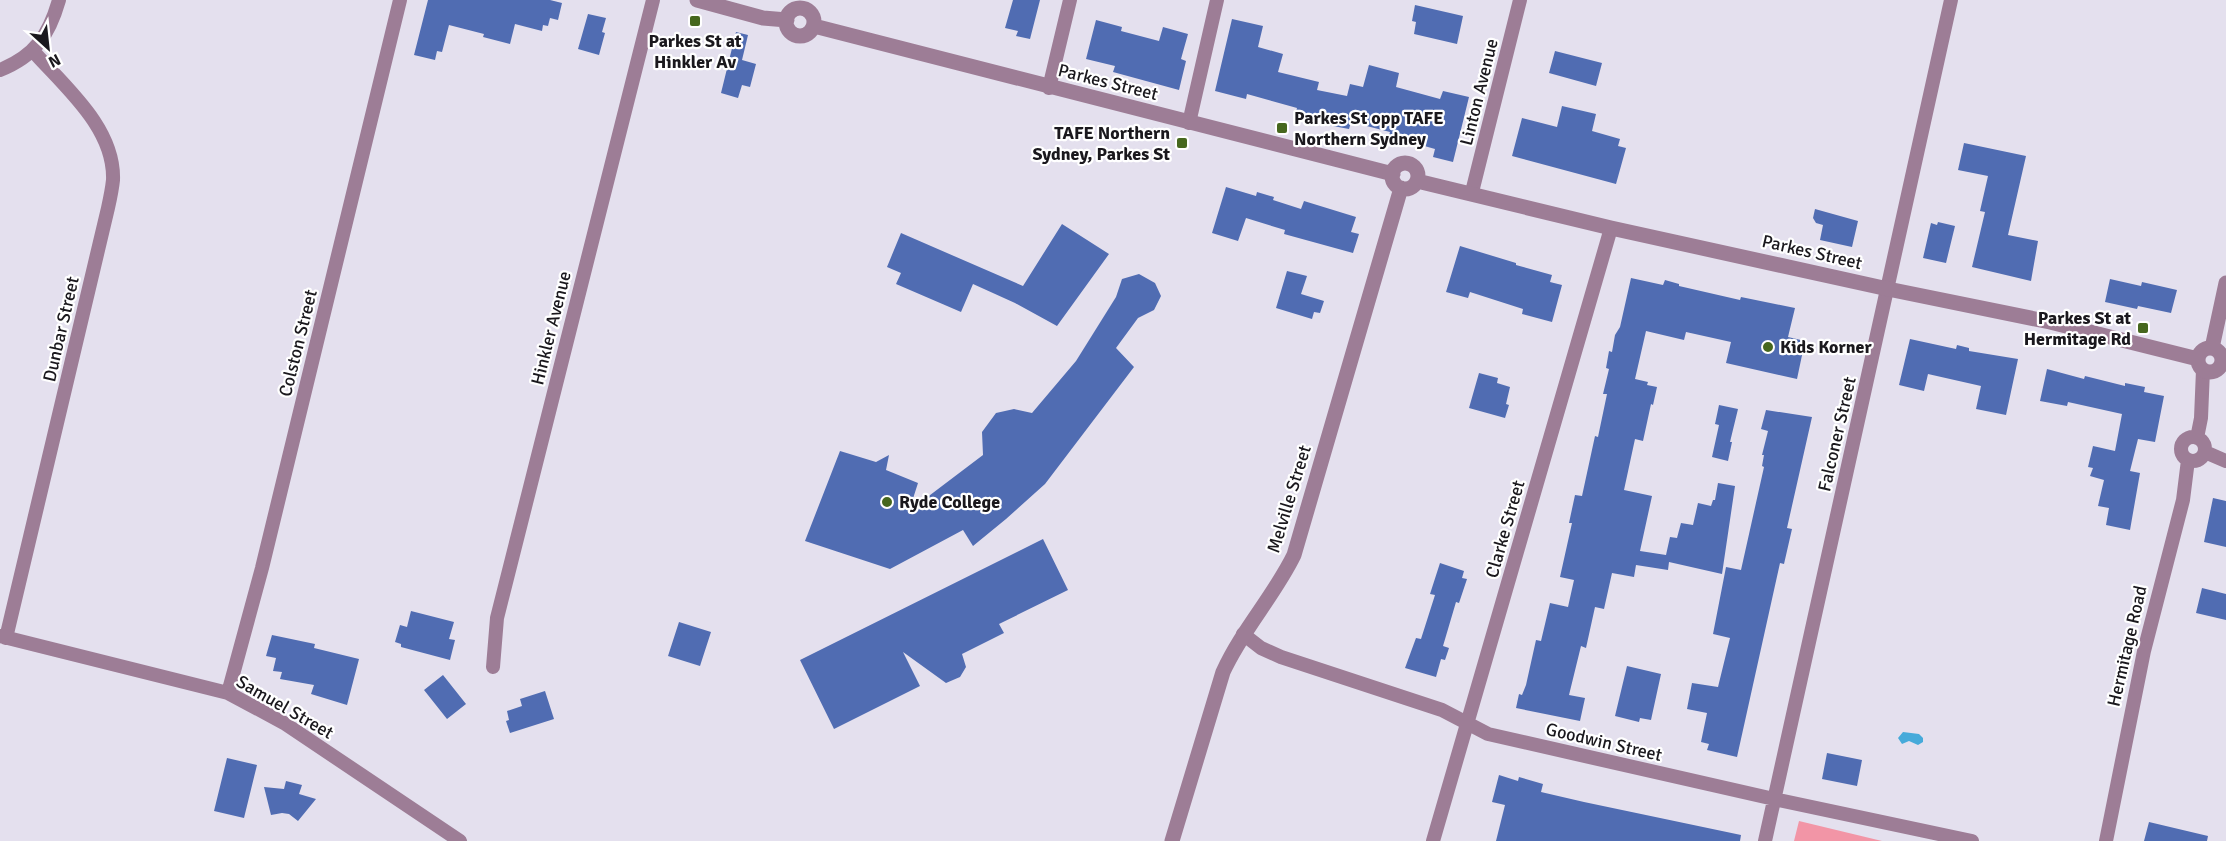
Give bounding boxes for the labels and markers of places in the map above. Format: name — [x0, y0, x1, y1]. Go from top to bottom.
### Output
marker: Parkes St at Hinkler Av — [688, 14, 702, 28]
place label: Parkes St at Hinkler Av — [648, 30, 742, 73]
place label: Parkes St opp TAFE Northern Sydney — [1294, 107, 1444, 150]
marker: Parkes St opp TAFE Northern Sydney — [1275, 121, 1289, 135]
place label: TAFE Northern Sydney, Parkes St — [1033, 122, 1170, 165]
marker: TAFE Northern Sydney, Parkes St — [1175, 136, 1189, 150]
place label: Parkes St at Hermitage Rd — [2024, 307, 2131, 350]
marker: Parkes St at Hermitage Rd — [2136, 321, 2150, 335]
place label: Kids Korner — [1780, 336, 1872, 358]
marker: Kids Korner — [1761, 340, 1775, 354]
place label: Ryde College — [899, 491, 1000, 513]
marker: Ryde College — [880, 495, 894, 509]

